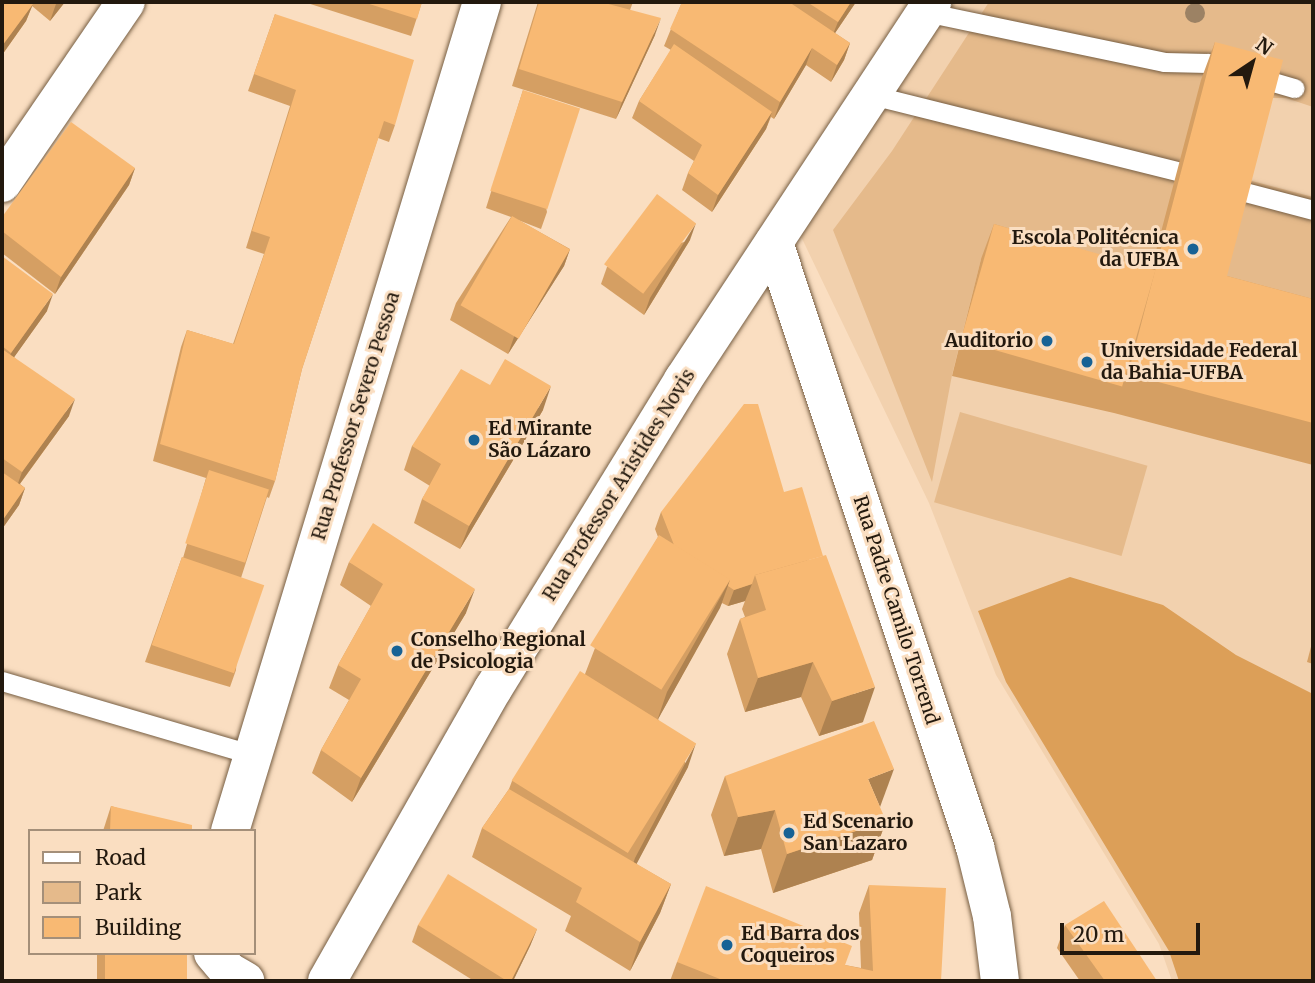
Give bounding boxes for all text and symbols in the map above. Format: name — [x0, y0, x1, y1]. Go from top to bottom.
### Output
north arrow — [1217, 28, 1287, 98]
text: N — [1251, 32, 1277, 60]
place label: Escola Politécnica da UFBA — [1012, 227, 1179, 271]
marker: Escola Politécnica da UFBA — [1185, 241, 1201, 257]
street label: Rua Professor Severo Pessoa — [307, 289, 405, 543]
place label: Auditorio — [945, 330, 1033, 352]
marker: Auditorio — [1039, 333, 1055, 349]
place label: Universidade Federal da Bahia-UFBA — [1101, 340, 1298, 384]
marker: Universidade Federal da Bahia-UFBA — [1079, 354, 1095, 370]
street label: Rua Professor Aristides Novis — [538, 365, 700, 605]
place label: Ed Mirante São Lázaro — [488, 418, 592, 462]
marker: Ed Mirante São Lázaro — [466, 432, 482, 448]
street label: Rua Padre Camilo Torrend — [848, 493, 944, 727]
place label: Conselho Regional de Psicologia — [411, 629, 586, 673]
marker: Conselho Regional de Psicologia — [389, 643, 405, 659]
place label: Ed Scenario San Lazaro — [803, 811, 913, 855]
marker: Ed Scenario San Lazaro — [781, 825, 797, 841]
legend — [28, 829, 256, 955]
text: Road — [95, 844, 146, 871]
text: Park — [95, 879, 142, 906]
scale bar — [1063, 909, 1203, 953]
text: Building — [95, 914, 181, 941]
text: 20 m — [1073, 921, 1124, 948]
place label: Ed Barra dos Coqueiros — [741, 923, 860, 967]
marker: Ed Barra dos Coqueiros — [719, 937, 735, 953]

